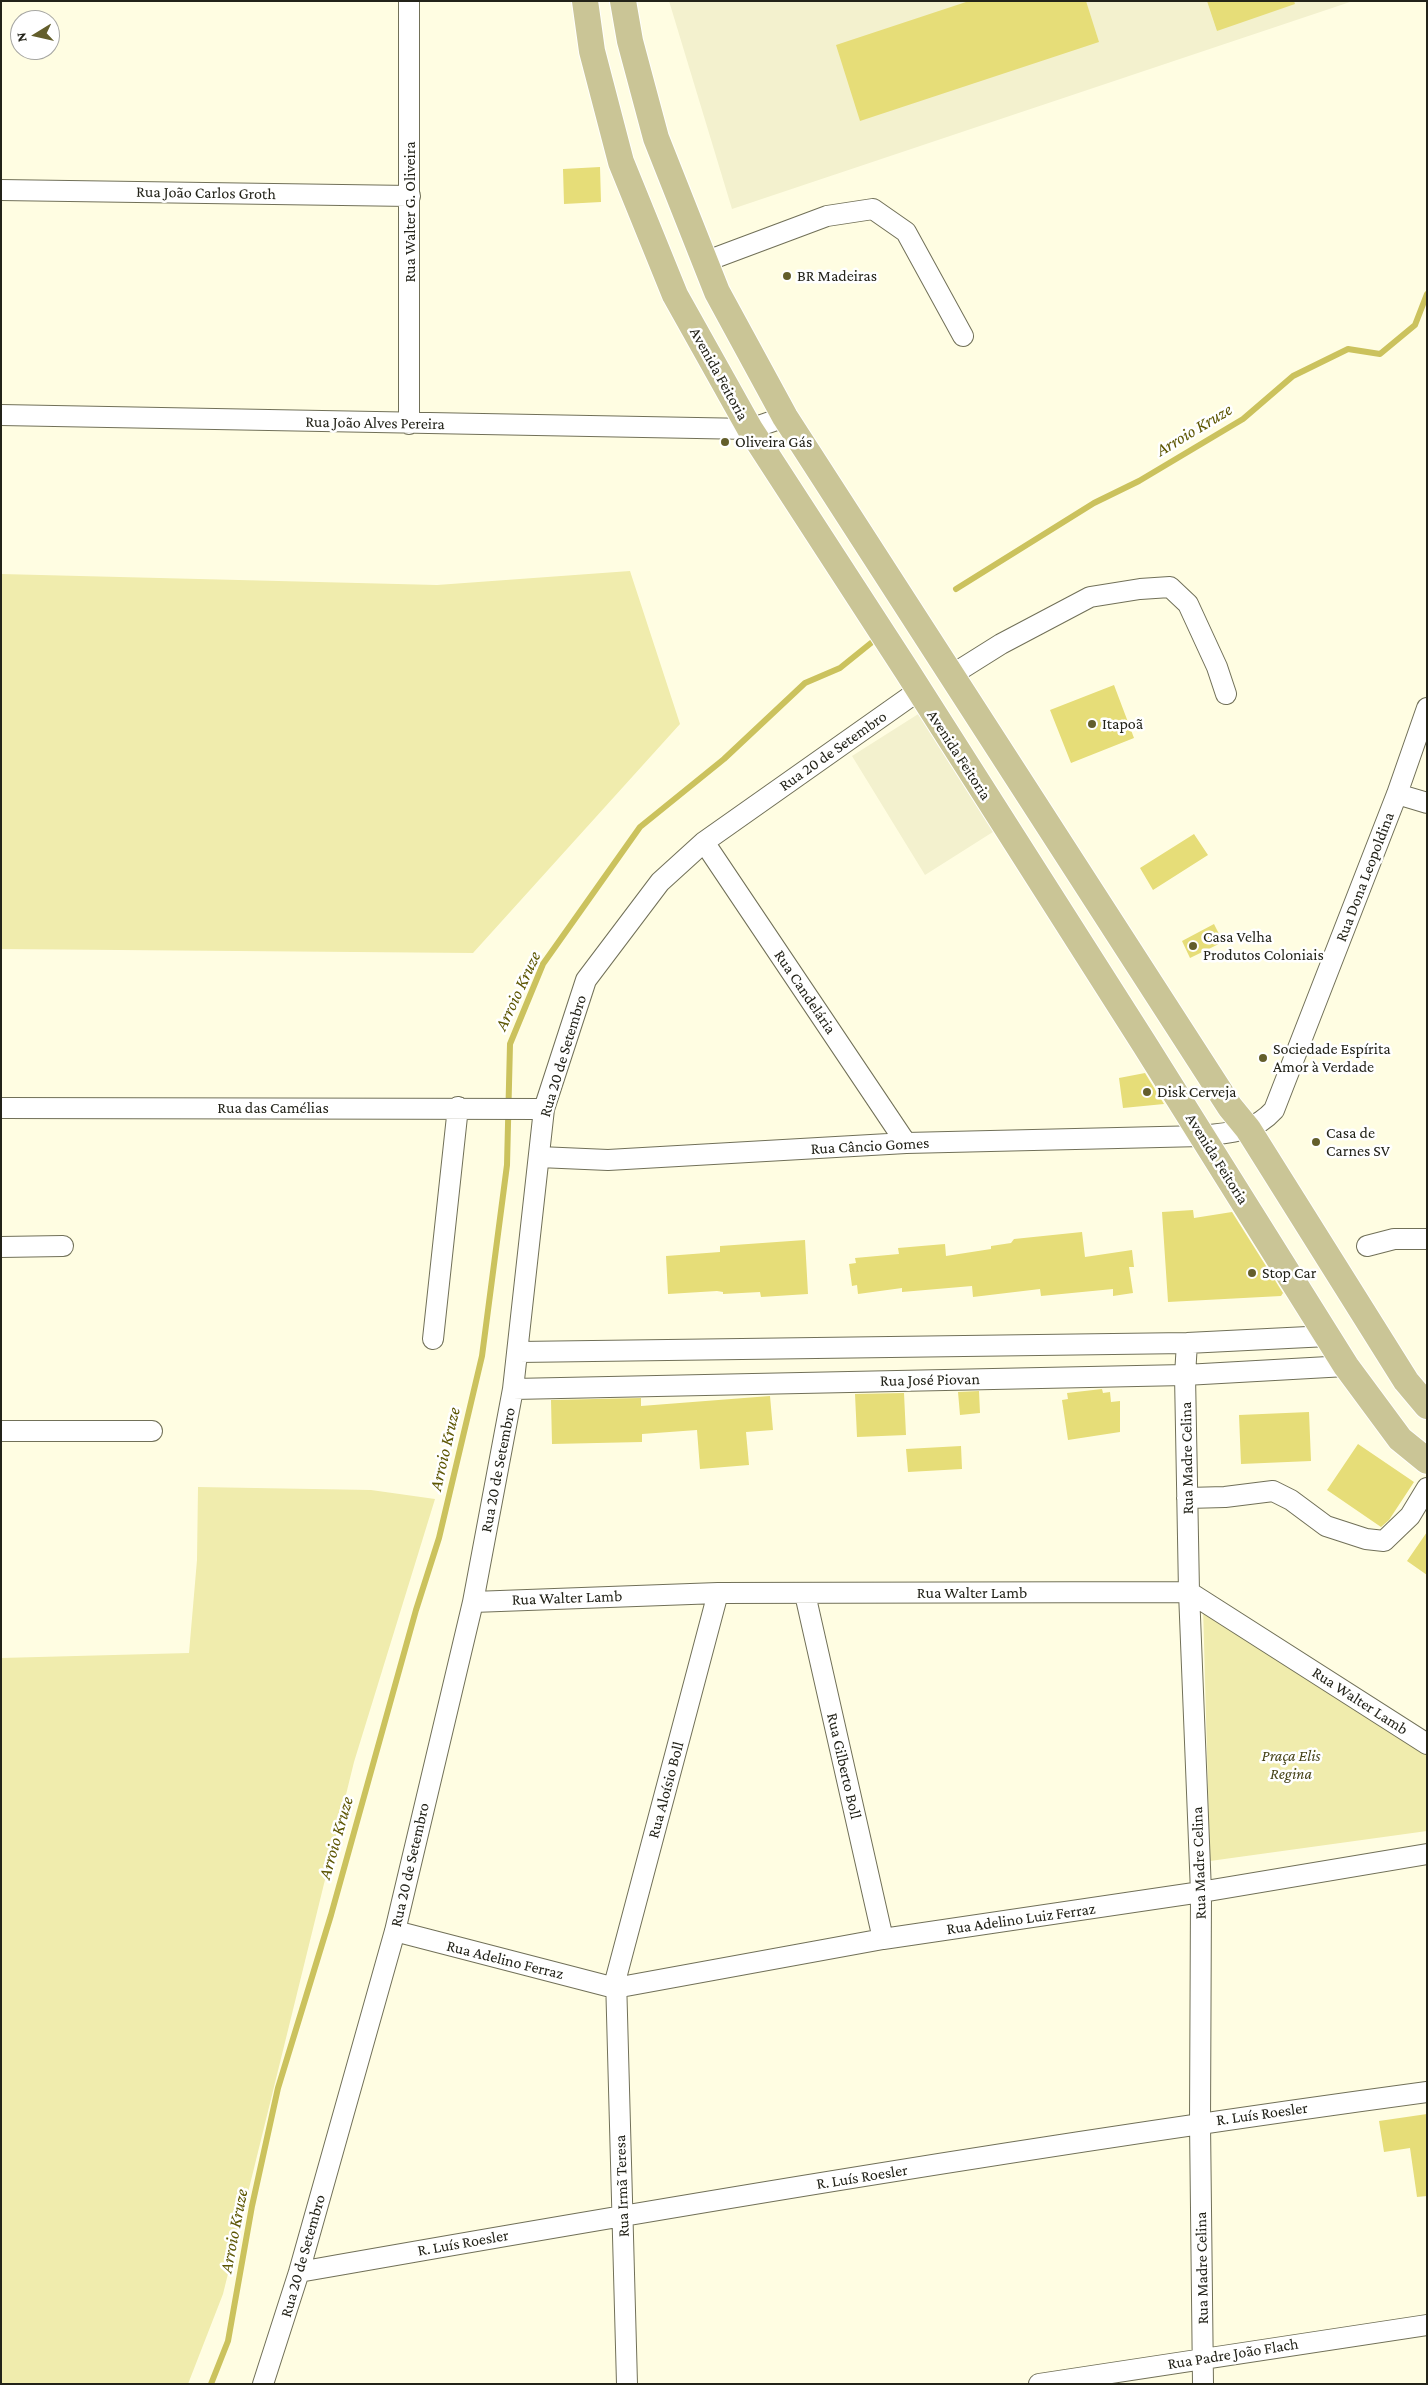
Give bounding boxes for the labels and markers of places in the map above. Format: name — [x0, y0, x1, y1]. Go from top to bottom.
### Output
place label: BR Madeiras — [797, 266, 877, 286]
marker: BR Madeiras — [781, 270, 793, 282]
place label: Oliveira Gás — [735, 432, 812, 452]
marker: Oliveira Gás — [719, 436, 731, 448]
place label: Itapoã — [1102, 714, 1143, 734]
marker: Itapoã — [1086, 718, 1098, 730]
place label: Casa Velha Produtos Coloniais — [1203, 927, 1324, 965]
marker: Casa Velha Produtos Coloniais — [1187, 940, 1199, 952]
place label: Sociedade Espírita Amor à Verdade — [1273, 1039, 1391, 1077]
marker: Sociedade Espírita Amor à Verdade — [1257, 1052, 1269, 1064]
place label: Disk Cerveja — [1157, 1082, 1236, 1102]
marker: Disk Cerveja — [1141, 1086, 1153, 1098]
place label: Casa de Carnes SV — [1326, 1123, 1390, 1161]
marker: Casa de Carnes SV — [1310, 1136, 1322, 1148]
place label: Stop Car — [1262, 1263, 1316, 1283]
marker: Stop Car — [1246, 1267, 1258, 1279]

